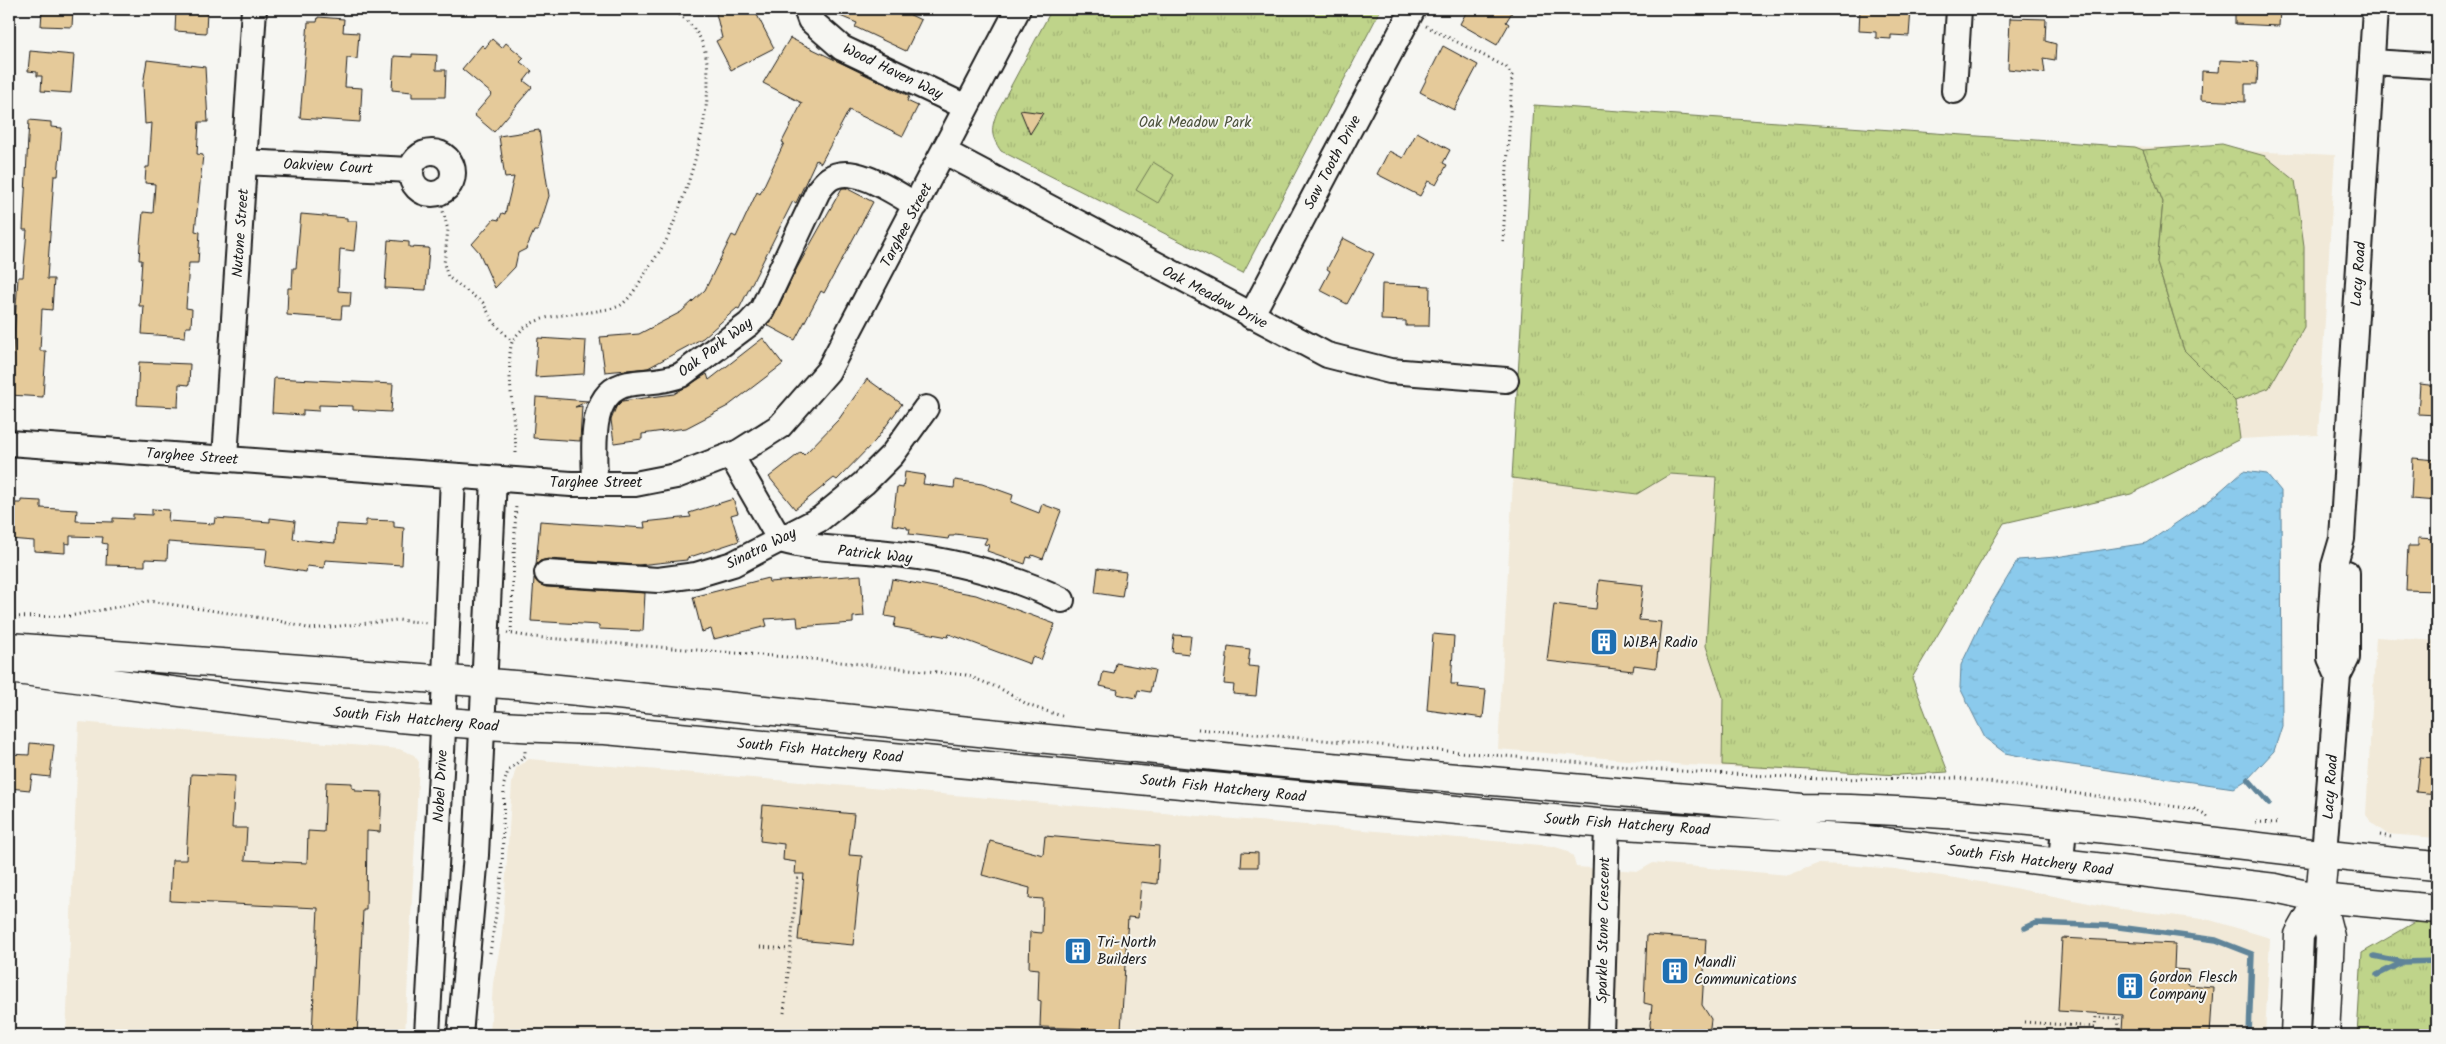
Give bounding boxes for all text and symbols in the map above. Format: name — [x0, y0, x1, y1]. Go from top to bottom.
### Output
street label: Wood Haven Way — [838, 37, 948, 107]
park label: Oak Meadow Park — [1139, 111, 1252, 135]
street label: Saw Tooth Drive — [1298, 111, 1368, 214]
street label: Oakview Court — [282, 153, 374, 181]
street label: Targhee Street — [875, 179, 939, 272]
street label: Nutone Street — [226, 188, 256, 278]
street label: Lacy Road — [2345, 240, 2373, 307]
street label: Oak Meadow Drive — [1157, 260, 1272, 336]
street label: Oak Park Way — [673, 311, 759, 384]
street label: Targhee Street — [145, 442, 239, 472]
street label: Targhee Street — [550, 471, 643, 495]
street label: Sinatra Way — [722, 521, 802, 576]
street label: Patrick Way — [836, 539, 914, 571]
building icon: WIBA Radio — [1589, 627, 1619, 657]
place label: WIBA Radio — [1623, 631, 1698, 655]
street label: South Fish Hatchery Road — [332, 701, 500, 739]
street label: South Fish Hatchery Road — [736, 732, 904, 770]
street label: Nobel Drive — [427, 749, 455, 823]
street label: Lacy Road — [2317, 753, 2345, 820]
street label: South Fish Hatchery Road — [1139, 768, 1307, 810]
street label: South Fish Hatchery Road — [1543, 807, 1711, 843]
street label: South Fish Hatchery Road — [1946, 839, 2114, 883]
street label: Sparkle Stone Crescent — [1591, 857, 1617, 1003]
place label: Tri-North Builders — [1097, 931, 1156, 972]
building icon: Tri-North Builders — [1063, 936, 1093, 966]
place label: Mandli Communications — [1694, 951, 1797, 992]
building icon: Mandli Communications — [1660, 956, 1690, 986]
place label: Gordon Flesch Company — [2149, 966, 2238, 1007]
building icon: Gordon Flesch Company — [2115, 971, 2145, 1001]

